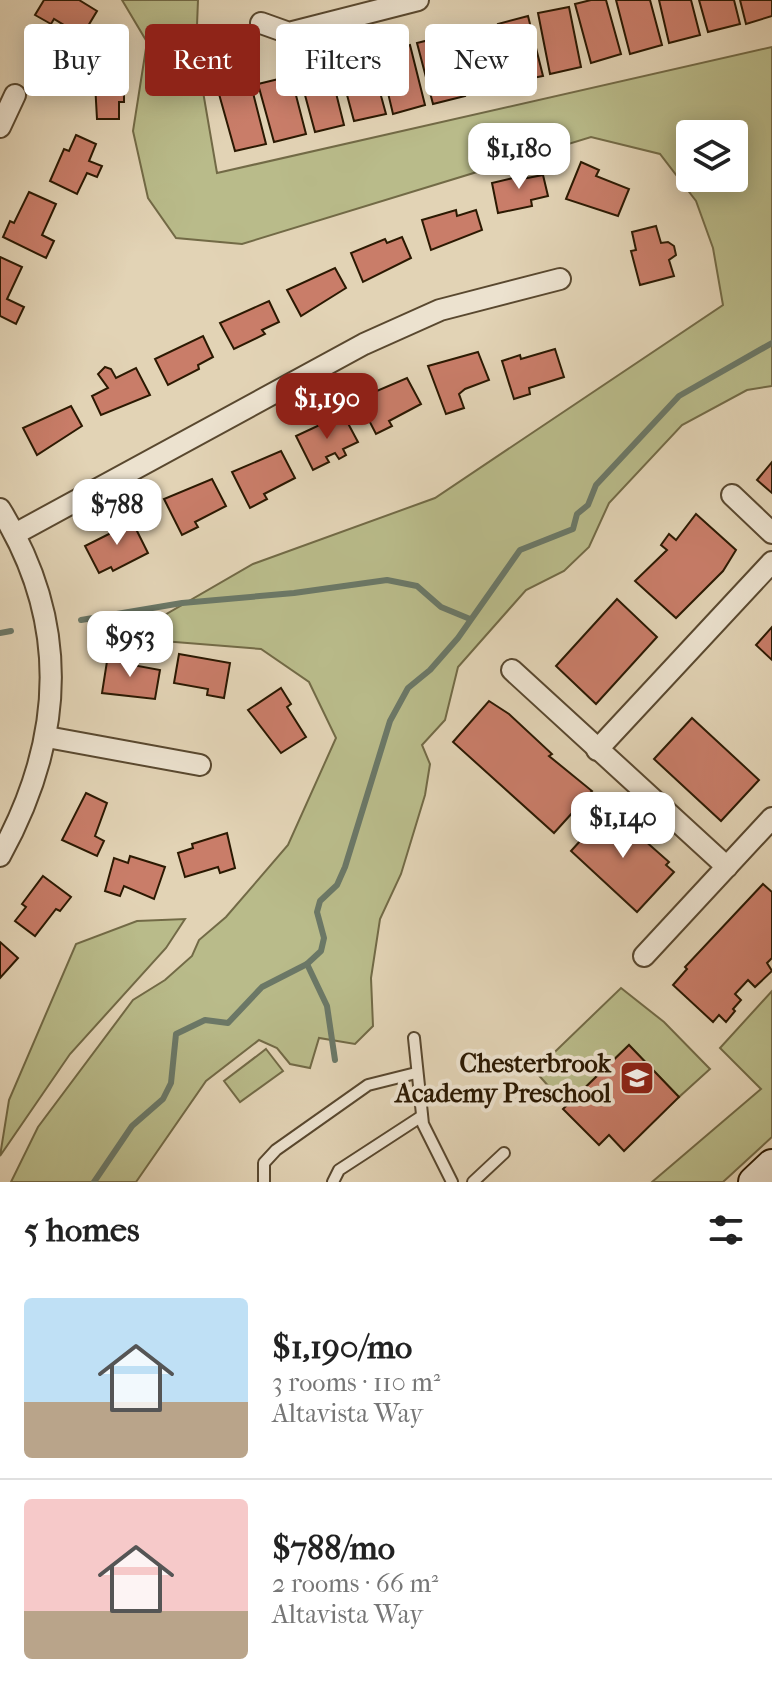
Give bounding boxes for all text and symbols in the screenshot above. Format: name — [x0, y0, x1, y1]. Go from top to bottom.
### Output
chip: Buy — [24, 24, 129, 96]
chip: Rent — [145, 24, 260, 96]
chip: Filters — [276, 24, 409, 96]
chip: New — [425, 24, 537, 96]
map controls — [676, 120, 748, 192]
button: layers — [676, 120, 748, 192]
pin: $1,180 — [454, 123, 584, 191]
text: $1,180 — [486, 133, 552, 164]
pin: $1,190 — [262, 373, 392, 441]
text: $1,190 — [294, 383, 360, 414]
pin: $788 — [70, 479, 164, 547]
text: $788 — [91, 489, 143, 520]
pin: $953 — [83, 611, 177, 679]
text: $953 — [105, 621, 155, 652]
pin: $1,140 — [558, 792, 688, 860]
text: $1,140 — [589, 802, 657, 833]
place label: Chesterbrook Academy Preschool — [393, 1048, 613, 1109]
school or university icon: Chesterbrook Academy Preschool — [618, 1059, 656, 1097]
icon: filters — [704, 1208, 748, 1252]
text: 5 homes — [24, 1210, 139, 1250]
text: $1,190/mo — [272, 1327, 412, 1367]
icon: home — [88, 1330, 184, 1426]
text: 3 rooms · 110 m² — [272, 1367, 440, 1398]
text: Altavista Way — [272, 1398, 423, 1429]
text: $788/mo — [272, 1528, 395, 1568]
icon: home — [88, 1531, 184, 1627]
text: 2 rooms · 66 m² — [272, 1568, 438, 1599]
text: Altavista Way — [272, 1599, 423, 1630]

